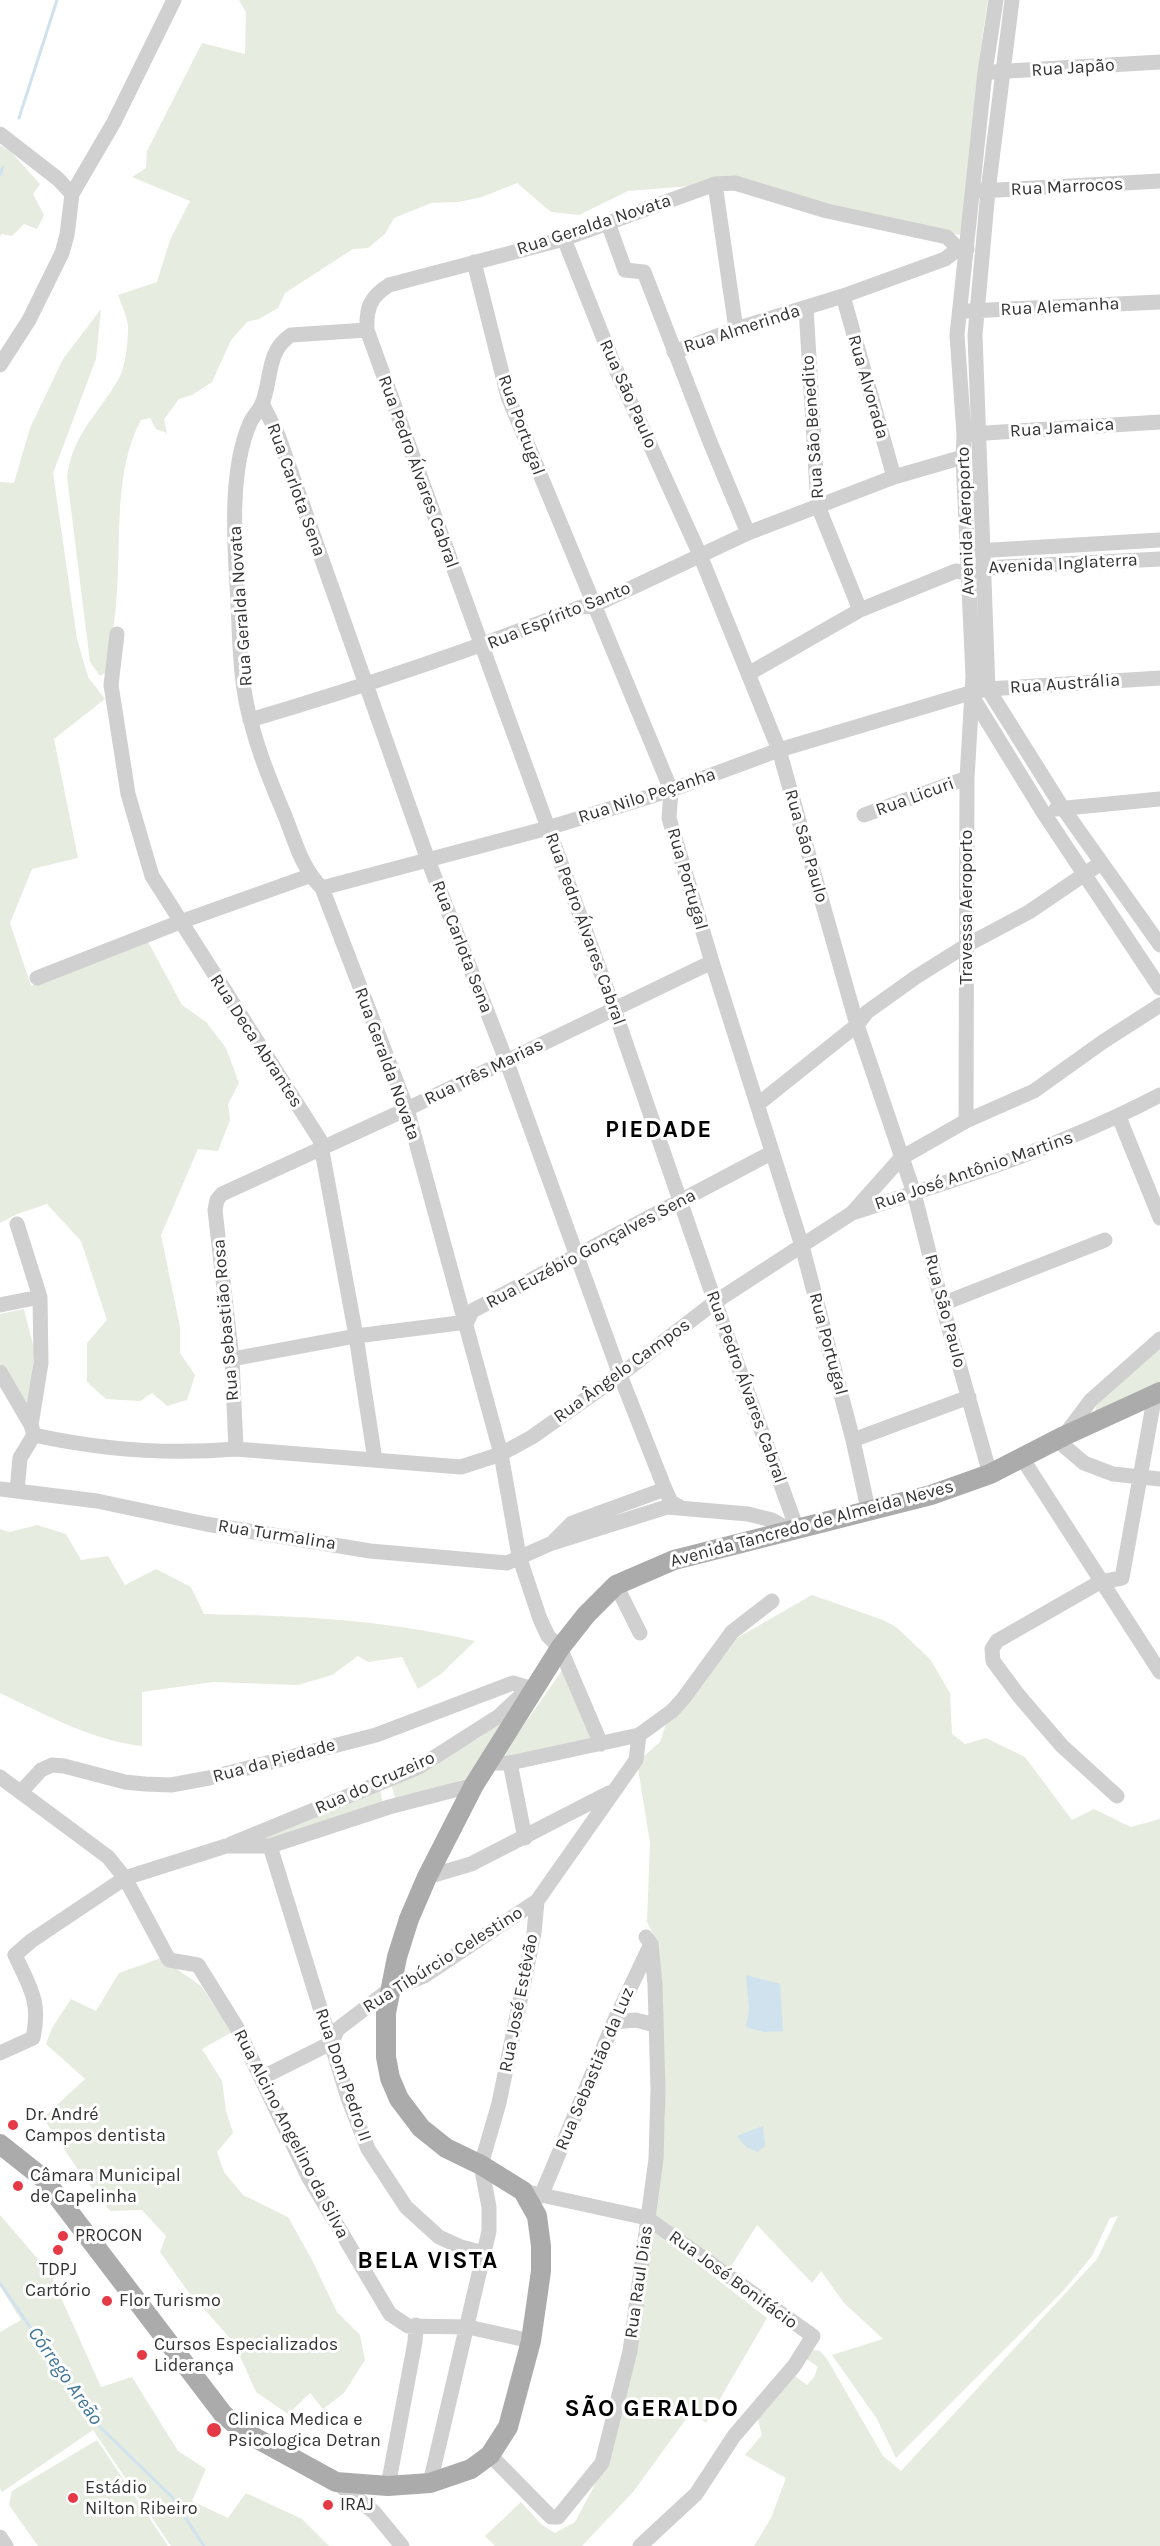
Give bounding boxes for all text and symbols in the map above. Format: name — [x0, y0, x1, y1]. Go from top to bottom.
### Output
street label: Rua Japão — [1031, 54, 1115, 82]
street label: Rua Marrocos — [1010, 173, 1124, 201]
street label: Rua Geralda Novata — [514, 190, 674, 260]
street label: Rua Alemanha — [1000, 293, 1120, 321]
street label: Rua Almerinda — [681, 300, 803, 358]
street label: Rua Alvorada — [843, 332, 893, 442]
street label: Rua São Paulo — [594, 336, 662, 452]
street label: Rua São Benedito — [797, 354, 829, 500]
street label: Rua Portugal — [493, 372, 549, 478]
street label: Rua Pedro Álvares Cabral — [373, 373, 463, 571]
street label: Rua Jamaica — [1009, 414, 1115, 442]
street label: Rua Carlota Sena — [262, 420, 330, 560]
street label: Avenida Aeroporto — [953, 446, 979, 596]
street label: Rua Geralda Novata — [225, 525, 257, 687]
street label: Avenida Inglaterra — [988, 549, 1138, 579]
street label: Rua Espírito Santo — [484, 577, 634, 655]
street label: Rua Austrália — [1009, 669, 1121, 699]
street label: Rua Nilo Peçanha — [576, 764, 718, 828]
street label: Rua Licuri — [873, 773, 957, 821]
street label: Rua São Paulo — [780, 787, 832, 905]
street label: Rua Portugal — [662, 825, 712, 933]
street label: Rua Pedro Álvares Cabral — [540, 830, 630, 1028]
street label: Travessa Aeroporto — [956, 830, 978, 984]
street label: Rua Carlota Sena — [427, 878, 497, 1016]
street label: Rua Deca Abrantes — [205, 970, 307, 1112]
street label: Rua Geralda Novata — [349, 985, 425, 1143]
street label: Rua Três Marias — [421, 1034, 547, 1110]
district label: PIEDADE — [605, 1116, 713, 1144]
street label: Rua José Antônio Martins — [872, 1127, 1076, 1215]
street label: Rua Euzébio Gonçalves Sena — [482, 1184, 700, 1314]
street label: Rua Sebastião Rosa — [208, 1238, 244, 1402]
street label: Rua São Paulo — [919, 1252, 971, 1370]
street label: Rua Pedro Álvares Cabral — [701, 1288, 791, 1486]
street label: Rua Portugal — [804, 1290, 852, 1398]
street label: Rua Ângelo Campos — [550, 1314, 694, 1428]
street label: Avenida Tancredo de Almeida Neves — [668, 1476, 956, 1572]
street label: Rua Turmalina — [216, 1515, 338, 1555]
street label: Rua da Piedade — [210, 1734, 338, 1788]
street label: Rua do Cruzeiro — [312, 1747, 438, 1819]
street label: Rua Tibúrcio Celestino — [359, 1902, 527, 2018]
street label: Rua José Estêvão — [495, 1932, 543, 2074]
street label: Rua Sebastião da Luz — [551, 1984, 639, 2154]
street label: Rua Dom Pedro II — [310, 2006, 376, 2144]
street label: Rua Alcino Angelino da Silva — [229, 2026, 353, 2242]
place label: Dr. André Campos dentista — [25, 2104, 166, 2146]
marker: Dr. André Campos dentista — [6, 2118, 20, 2132]
place label: Câmara Municipal de Capelinha — [30, 2165, 181, 2208]
marker: Câmara Municipal de Capelinha — [11, 2179, 25, 2193]
street label: Rua Raul Dias — [620, 2224, 658, 2340]
place label: PROCON — [75, 2225, 143, 2247]
street label: Rua José Bonifácio — [664, 2226, 802, 2334]
marker: PROCON — [56, 2229, 70, 2243]
marker: TDPJ Cartório — [51, 2243, 65, 2257]
district label: BELA VISTA — [357, 2247, 499, 2275]
place label: TDPJ Cartório — [25, 2259, 91, 2302]
place label: Flor Turismo — [119, 2290, 221, 2312]
marker: Flor Turismo — [100, 2294, 114, 2308]
water label: Córrego Areão — [22, 2322, 108, 2430]
place label: Cursos Especializados Liderança — [154, 2334, 338, 2376]
marker: Cursos Especializados Liderança — [135, 2348, 149, 2362]
district label: SÃO GERALDO — [565, 2395, 739, 2423]
place label: Clinica Medica e Psicologica Detran — [228, 2409, 381, 2452]
marker: Clinica Medica e Psicologica Detran — [205, 2421, 223, 2439]
place label: Estádio Nilton Ribeiro — [85, 2477, 197, 2520]
marker: Estádio Nilton Ribeiro — [66, 2491, 80, 2505]
place label: IRAJ — [340, 2494, 374, 2516]
marker: IRAJ — [321, 2498, 335, 2512]

